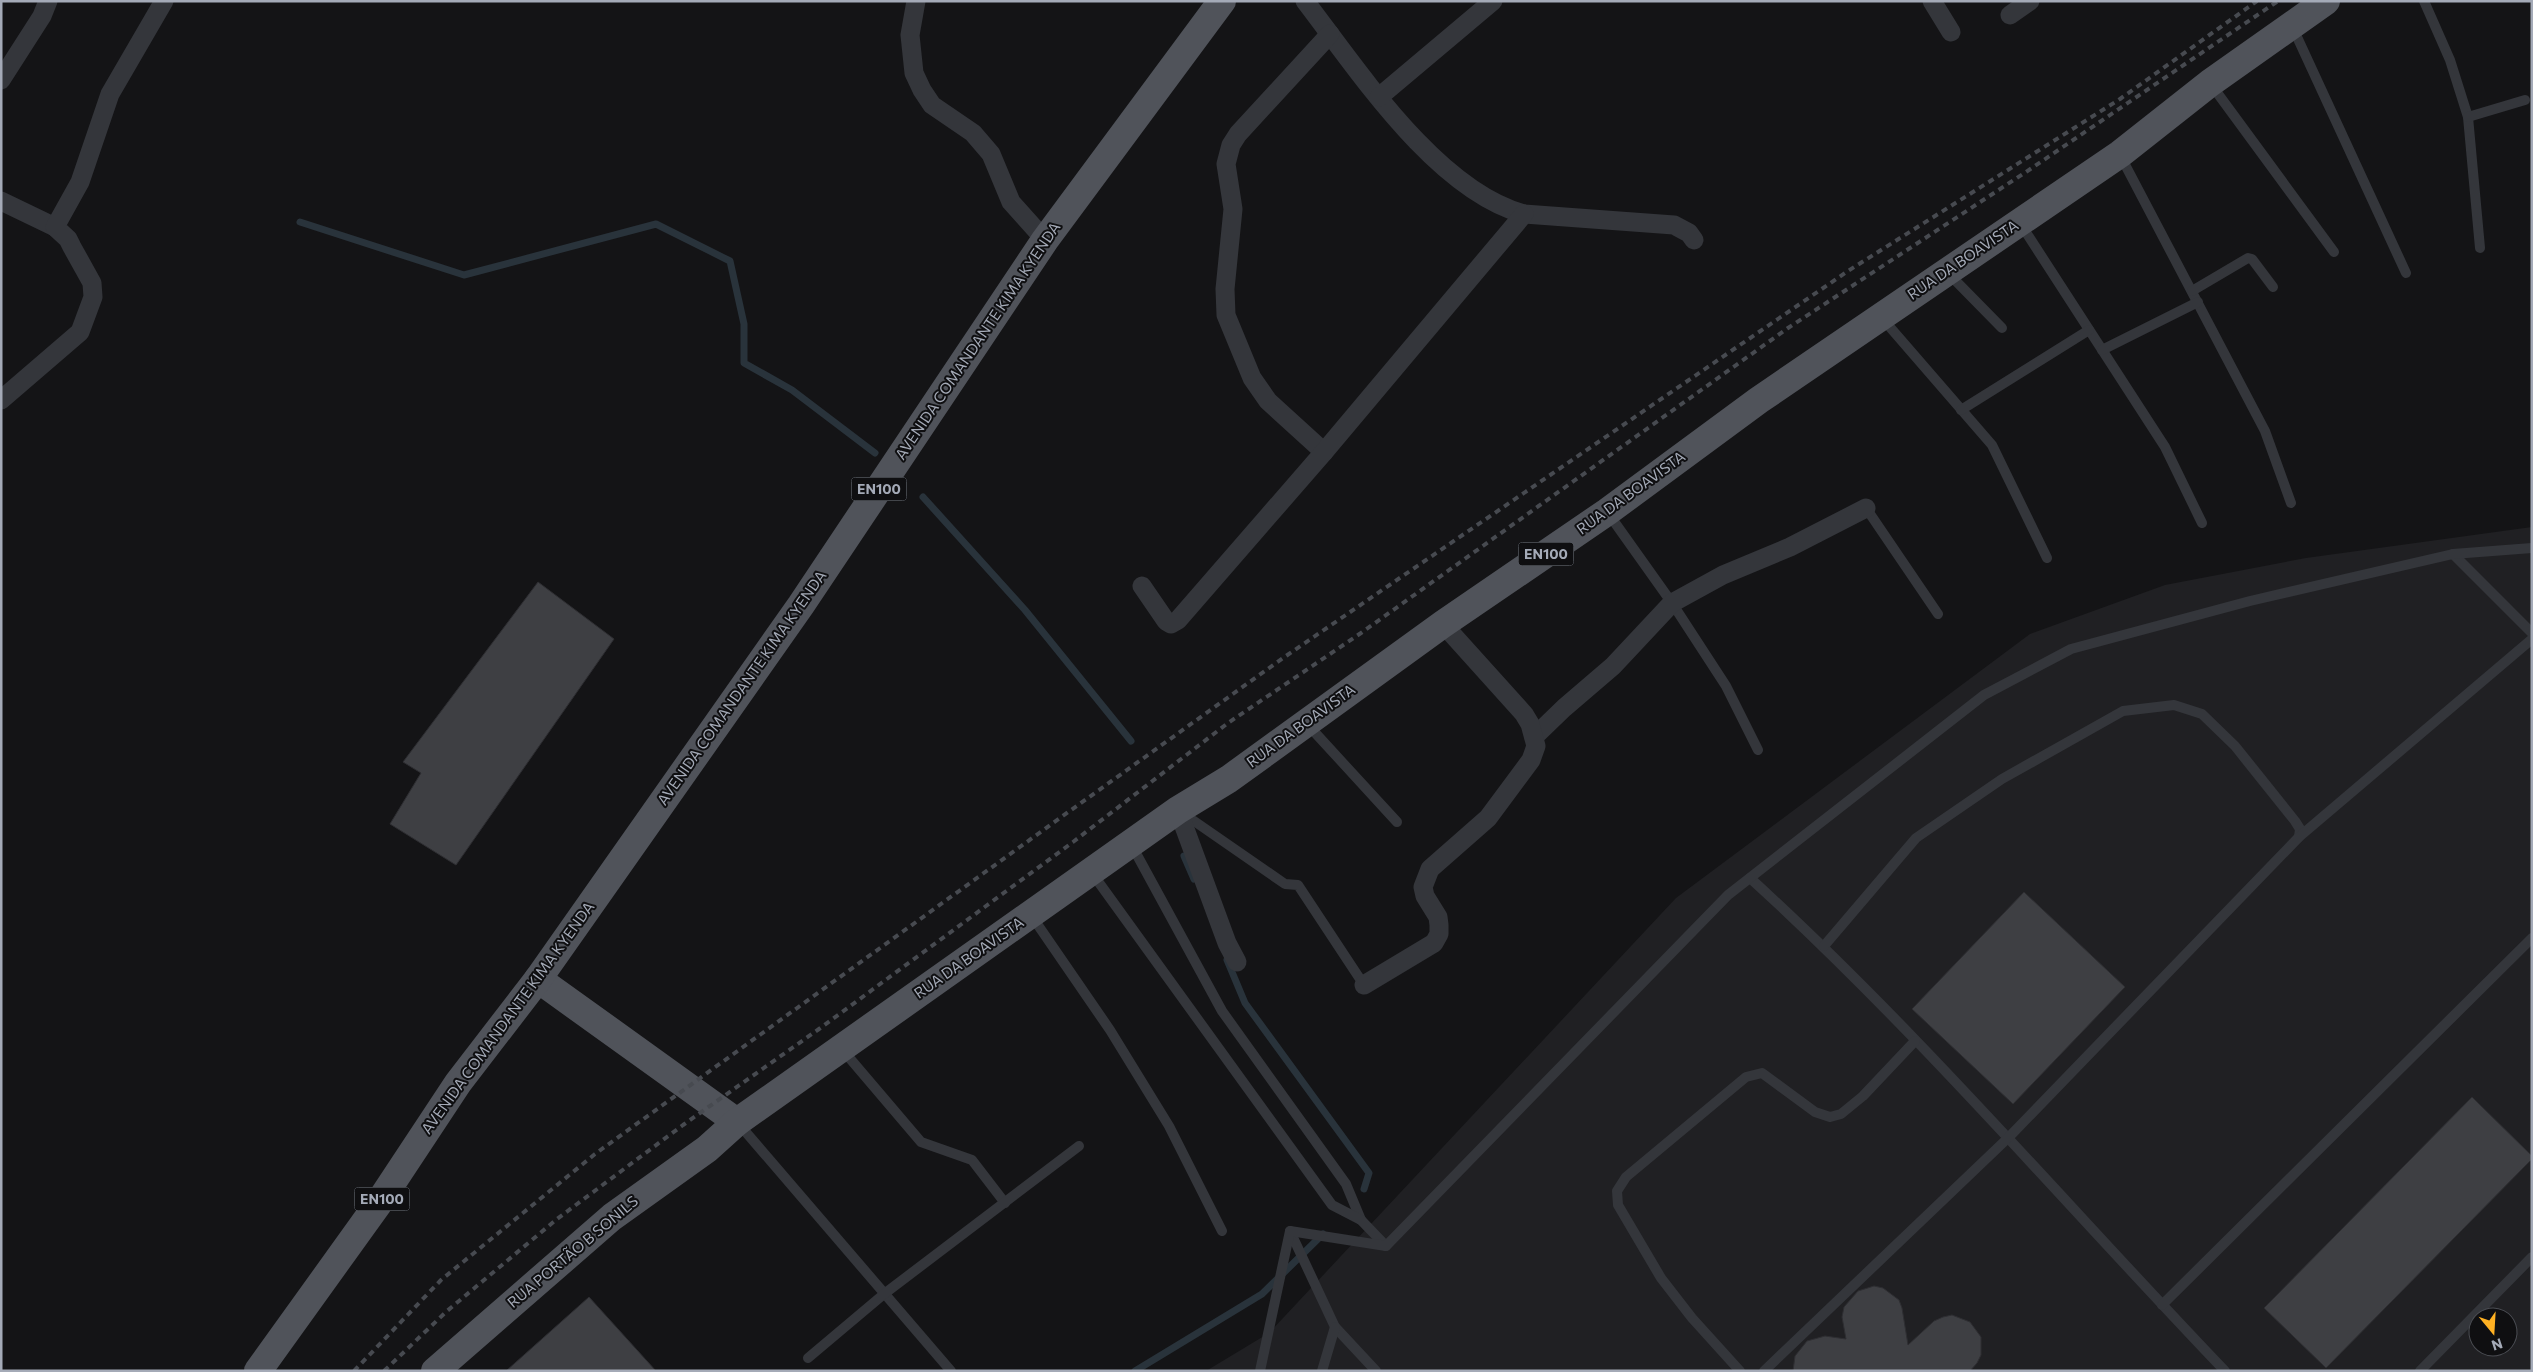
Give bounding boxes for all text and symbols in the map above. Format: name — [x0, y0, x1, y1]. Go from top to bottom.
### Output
street label: RUA DA BOAVISTA — [1904, 215, 2021, 303]
street label: AVENIDA COMANDANTE KIMA KYENDA — [891, 218, 1064, 463]
street label: RUA DA BOAVISTA — [1573, 447, 1688, 538]
road number: EN100 — [852, 478, 906, 500]
road number: EN100 — [1518, 542, 1574, 566]
street label: AVENIDA COMANDANTE KIMA KYENDA — [653, 567, 830, 808]
street label: RUA DA BOAVISTA — [1243, 680, 1358, 771]
street label: AVENIDA COMANDANTE KIMA KYENDA — [417, 898, 598, 1137]
street label: RUA DA BOAVISTA — [910, 913, 1027, 1002]
road number: EN100 — [354, 1188, 410, 1210]
street label: RUA PORTÃO B SONILS — [503, 1191, 641, 1311]
north arrow — [2468, 1307, 2518, 1357]
text: N — [2490, 1335, 2505, 1355]

